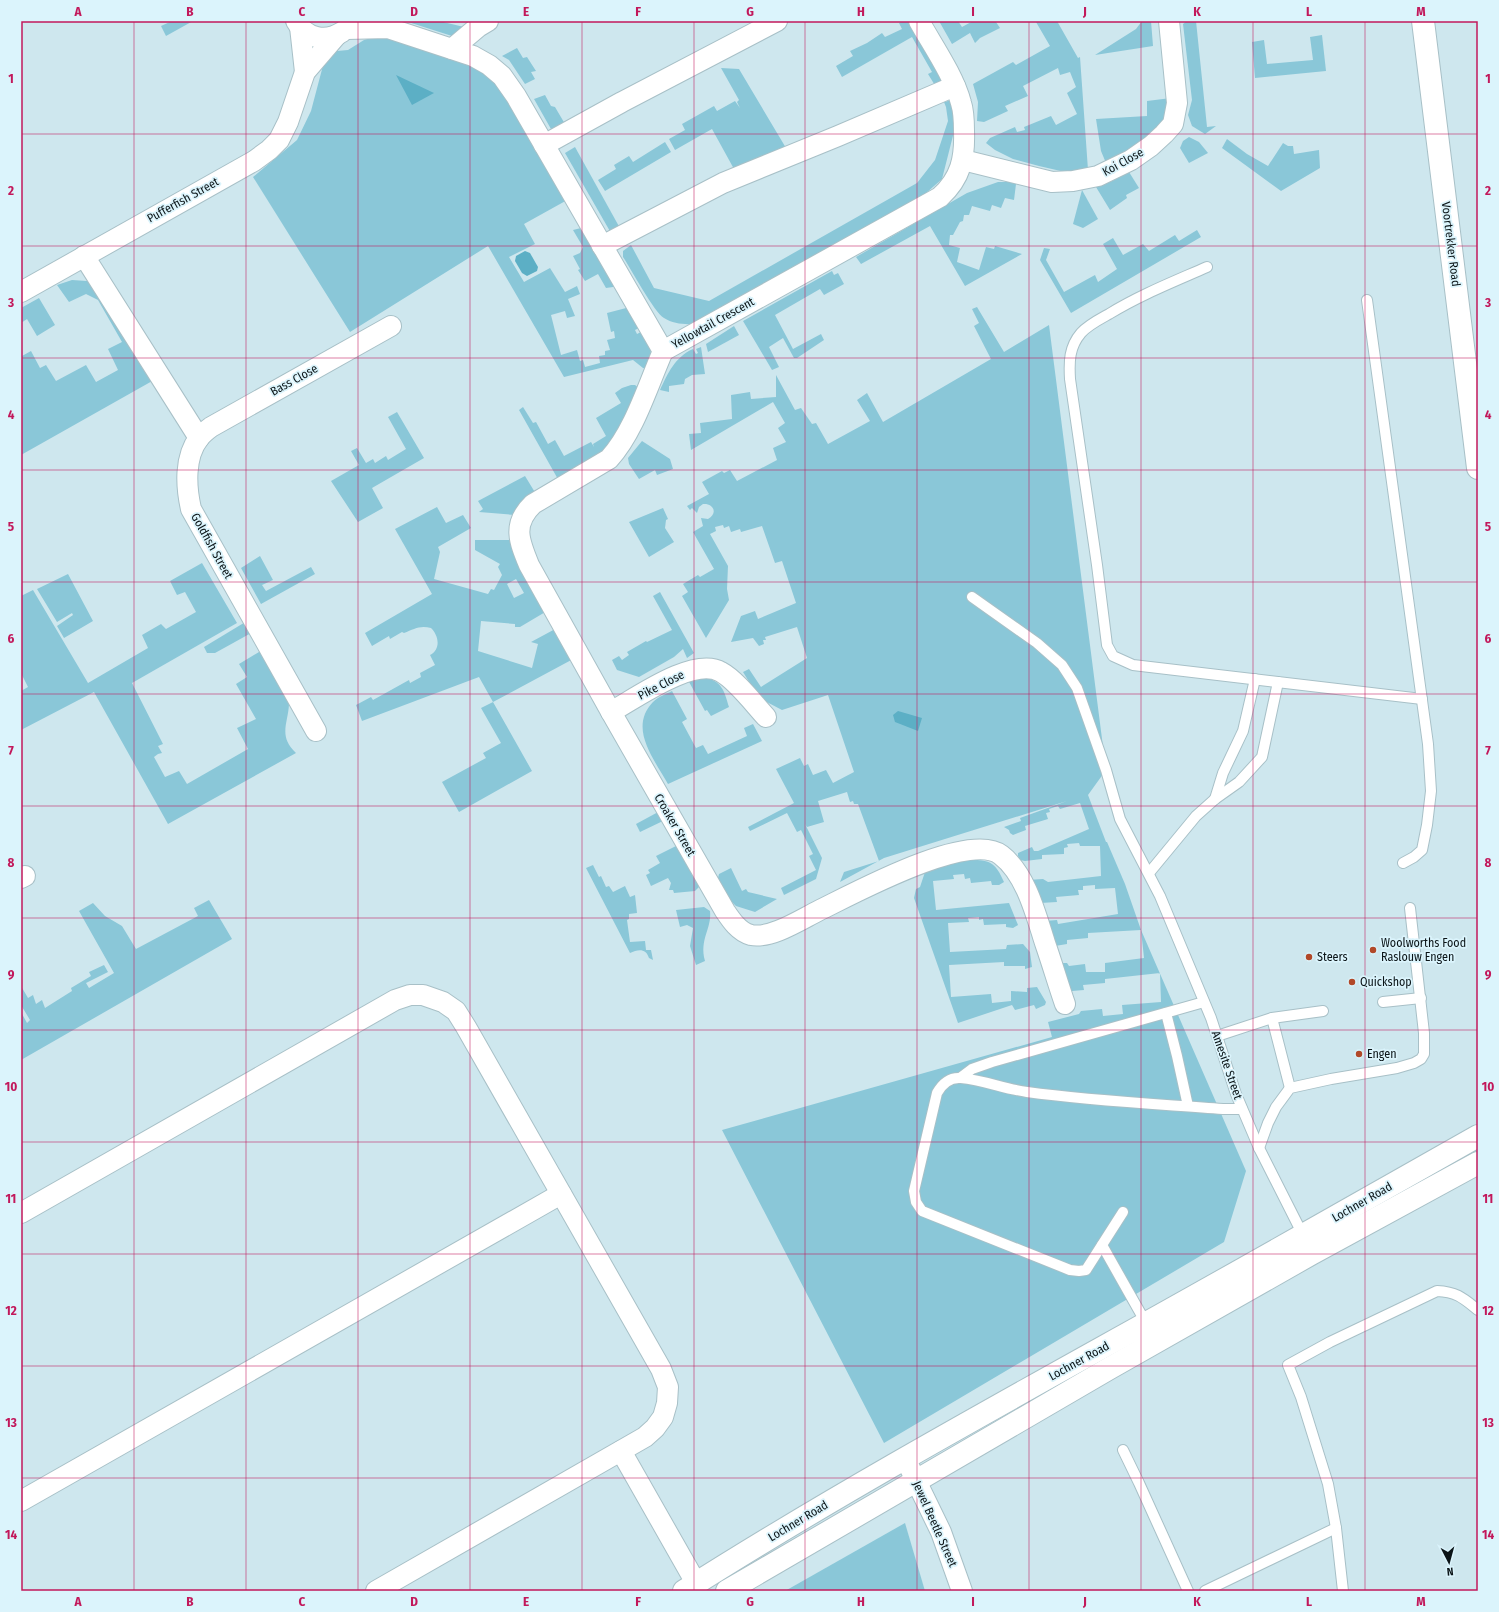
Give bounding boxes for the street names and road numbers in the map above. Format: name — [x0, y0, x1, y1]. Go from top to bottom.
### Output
street label: Koi Close — [1100, 145, 1146, 179]
street label: Pufferfish Street — [145, 175, 221, 225]
street label: Voortrekker Road — [1439, 201, 1463, 287]
street label: Yellowtail Crescent — [669, 294, 757, 351]
street label: Bass Close — [268, 361, 320, 399]
street label: Goldfish Street — [188, 511, 236, 581]
street label: Pike Close — [636, 667, 687, 703]
street label: Croaker Street — [651, 791, 699, 859]
street label: Amesite Street — [1209, 1029, 1245, 1101]
street label: Lochner Road — [1330, 1179, 1394, 1225]
street label: Lochner Road — [1046, 1339, 1112, 1383]
street label: Jewel Beetle Street — [910, 1479, 960, 1569]
street label: Lochner Road — [766, 1498, 830, 1544]

